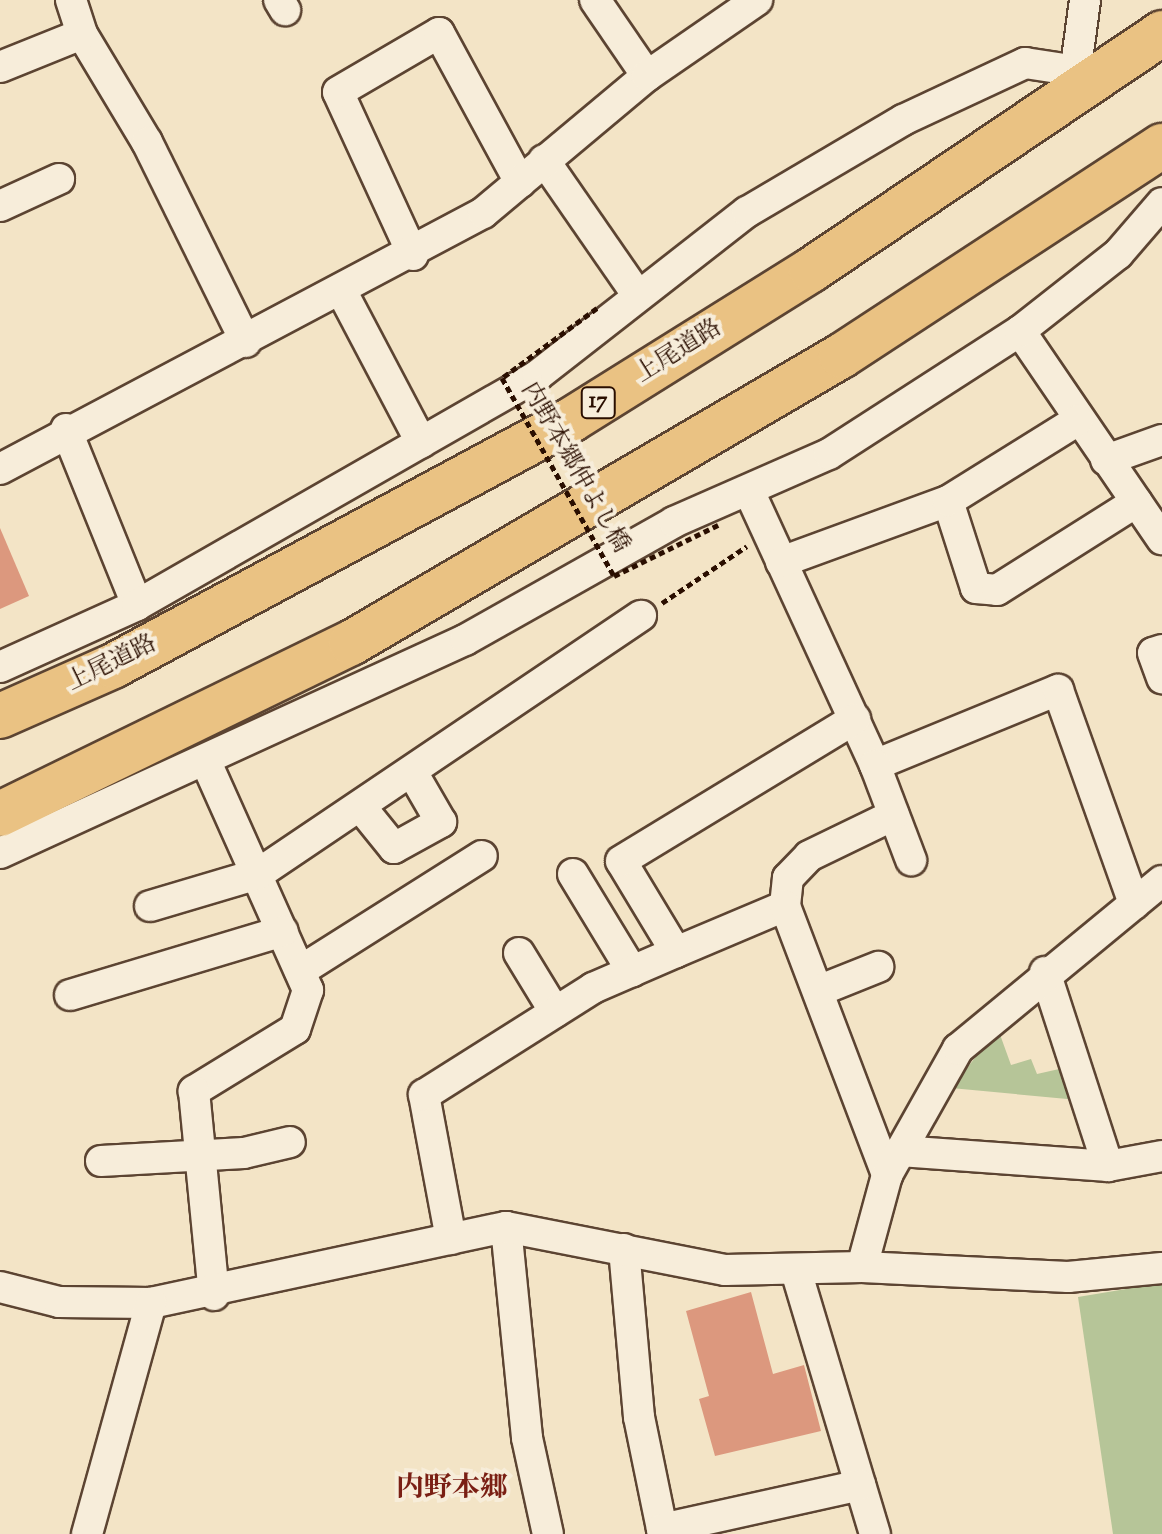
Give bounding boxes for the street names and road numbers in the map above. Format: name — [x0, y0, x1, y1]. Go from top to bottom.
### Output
street label: 上尾道路 — [631, 314, 727, 390]
street label: 内野本郷仲よし橋 — [514, 378, 634, 558]
road number: 17 — [580, 385, 616, 421]
street label: 上尾道路 — [63, 630, 161, 698]

